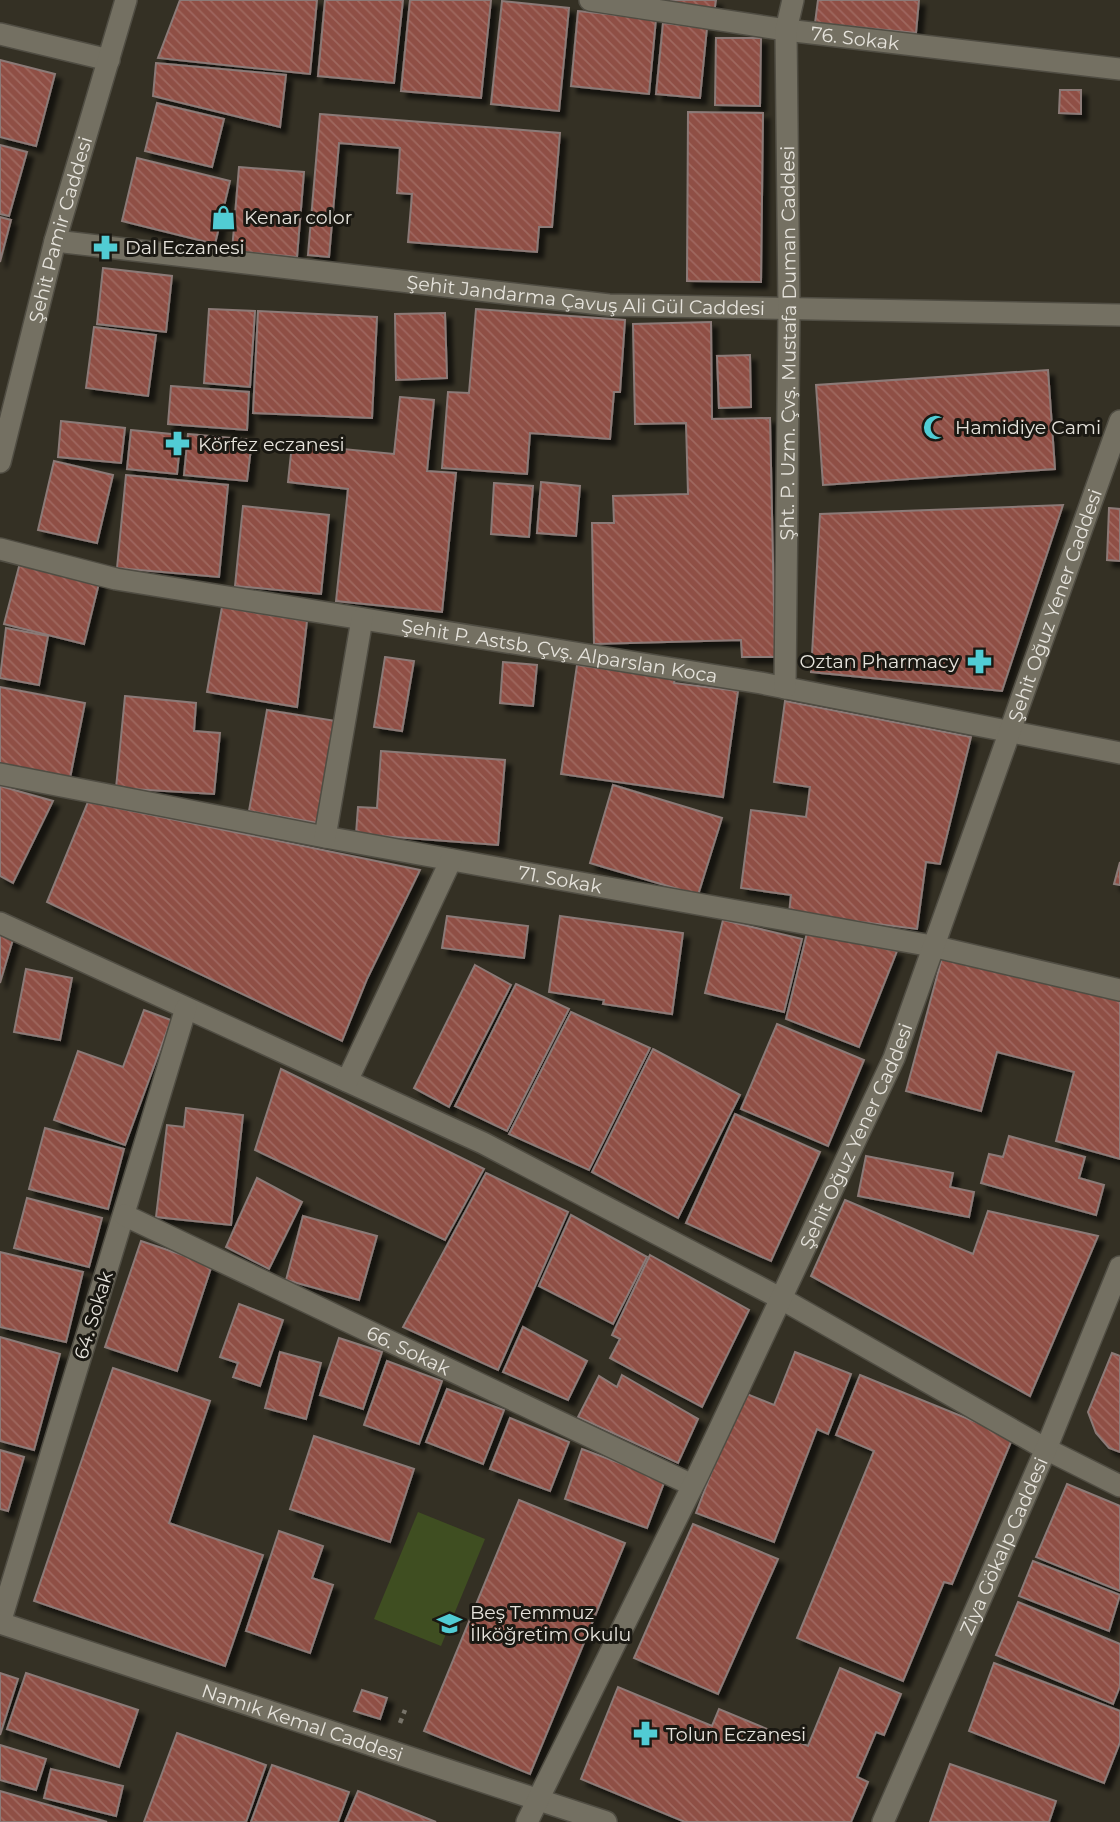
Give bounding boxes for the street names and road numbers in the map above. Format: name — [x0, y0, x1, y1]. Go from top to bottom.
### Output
street label: 76. Sokak — [810, 22, 901, 55]
street label: Şehit Pamir Caddesi — [24, 134, 97, 325]
street label: Şht. P. Uzm. Çvş. Mustafa Duman Caddesi — [776, 146, 801, 540]
street label: Şehit Jandarma Çavuş Ali Gül Caddesi — [405, 271, 765, 320]
street label: Şehit Oğuz Yener Caddesi — [1003, 486, 1107, 725]
street label: Şehit P. Astsb. Çvş. Alparslan Koca — [400, 614, 719, 688]
street label: 71. Sokak — [516, 861, 604, 899]
street label: Şehit Oğuz Yener Caddesi — [795, 1020, 917, 1253]
street label: 64. Sokak — [69, 1268, 118, 1362]
street label: 66. Sokak — [363, 1321, 454, 1381]
street label: Ziya Gökalp Caddesi — [955, 1454, 1053, 1639]
street label: Namık Kemal Caddesi — [199, 1679, 406, 1767]

